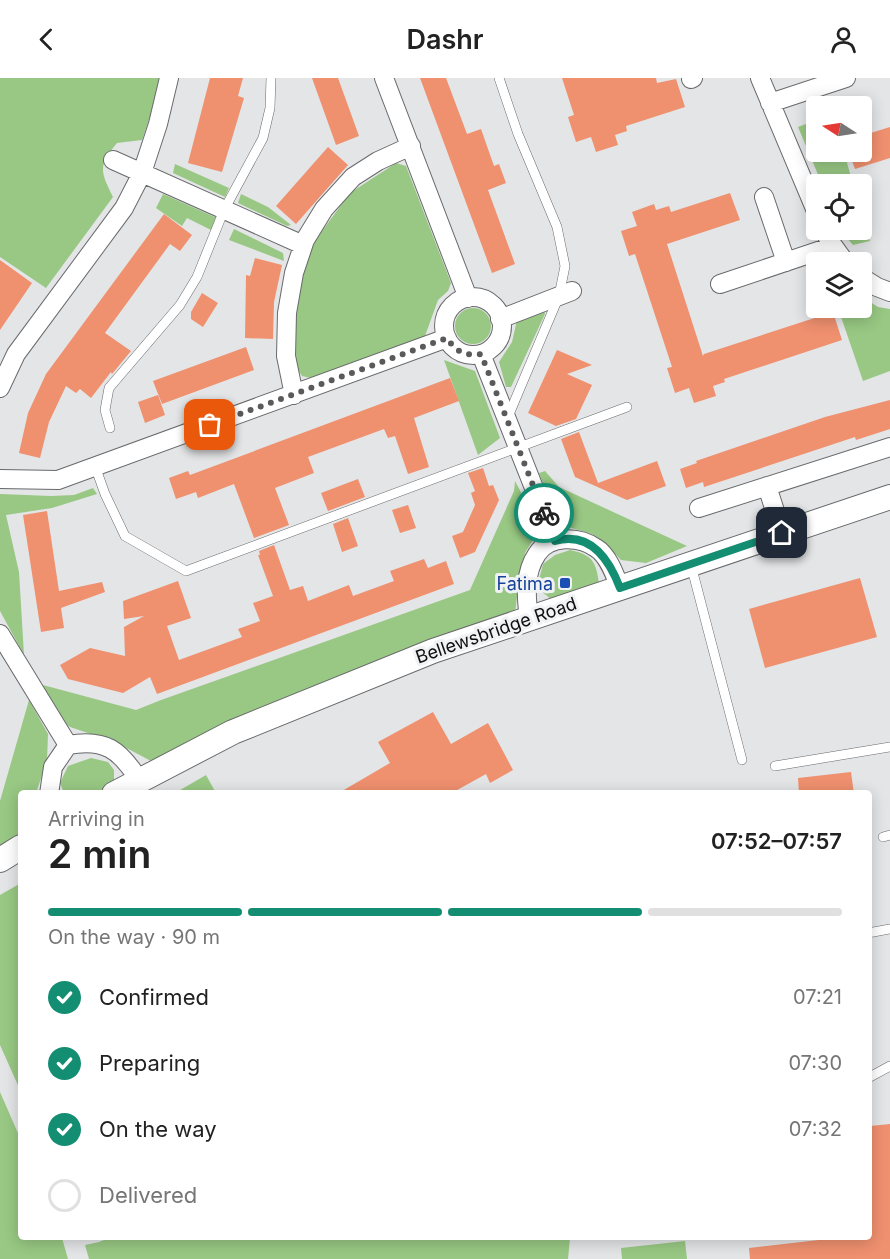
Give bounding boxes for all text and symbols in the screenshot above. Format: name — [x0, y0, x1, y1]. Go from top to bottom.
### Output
icon: back — [30, 23, 63, 56]
text: Dashr — [406, 23, 484, 56]
icon: person — [827, 23, 860, 56]
north arrow — [806, 96, 872, 162]
map controls — [806, 96, 872, 318]
button: locate — [806, 174, 872, 240]
button: layers — [806, 252, 872, 318]
pin — [184, 399, 235, 450]
icon: bag — [193, 408, 226, 441]
courier — [514, 483, 574, 543]
icon: bike — [528, 497, 561, 530]
pin — [756, 507, 807, 558]
icon: home — [765, 516, 798, 549]
place label: Fatima — [497, 573, 553, 594]
marker: Fatima — [558, 576, 572, 590]
street label: Bellewsbridge Road — [413, 593, 579, 667]
text: Arriving in — [48, 807, 145, 831]
text: 07:52–07:57 — [711, 828, 842, 854]
text: 2 min — [48, 830, 151, 877]
text: On the way · 90 m — [48, 925, 220, 949]
icon: check — [48, 981, 81, 1014]
text: Confirmed — [99, 984, 209, 1010]
text: 07:21 — [793, 985, 842, 1009]
icon: check — [48, 1047, 81, 1080]
text: Preparing — [99, 1050, 200, 1076]
text: 07:30 — [788, 1051, 842, 1075]
icon: check — [48, 1113, 81, 1146]
text: On the way — [99, 1116, 217, 1142]
text: 07:32 — [789, 1117, 842, 1141]
text: Delivered — [99, 1182, 197, 1208]

